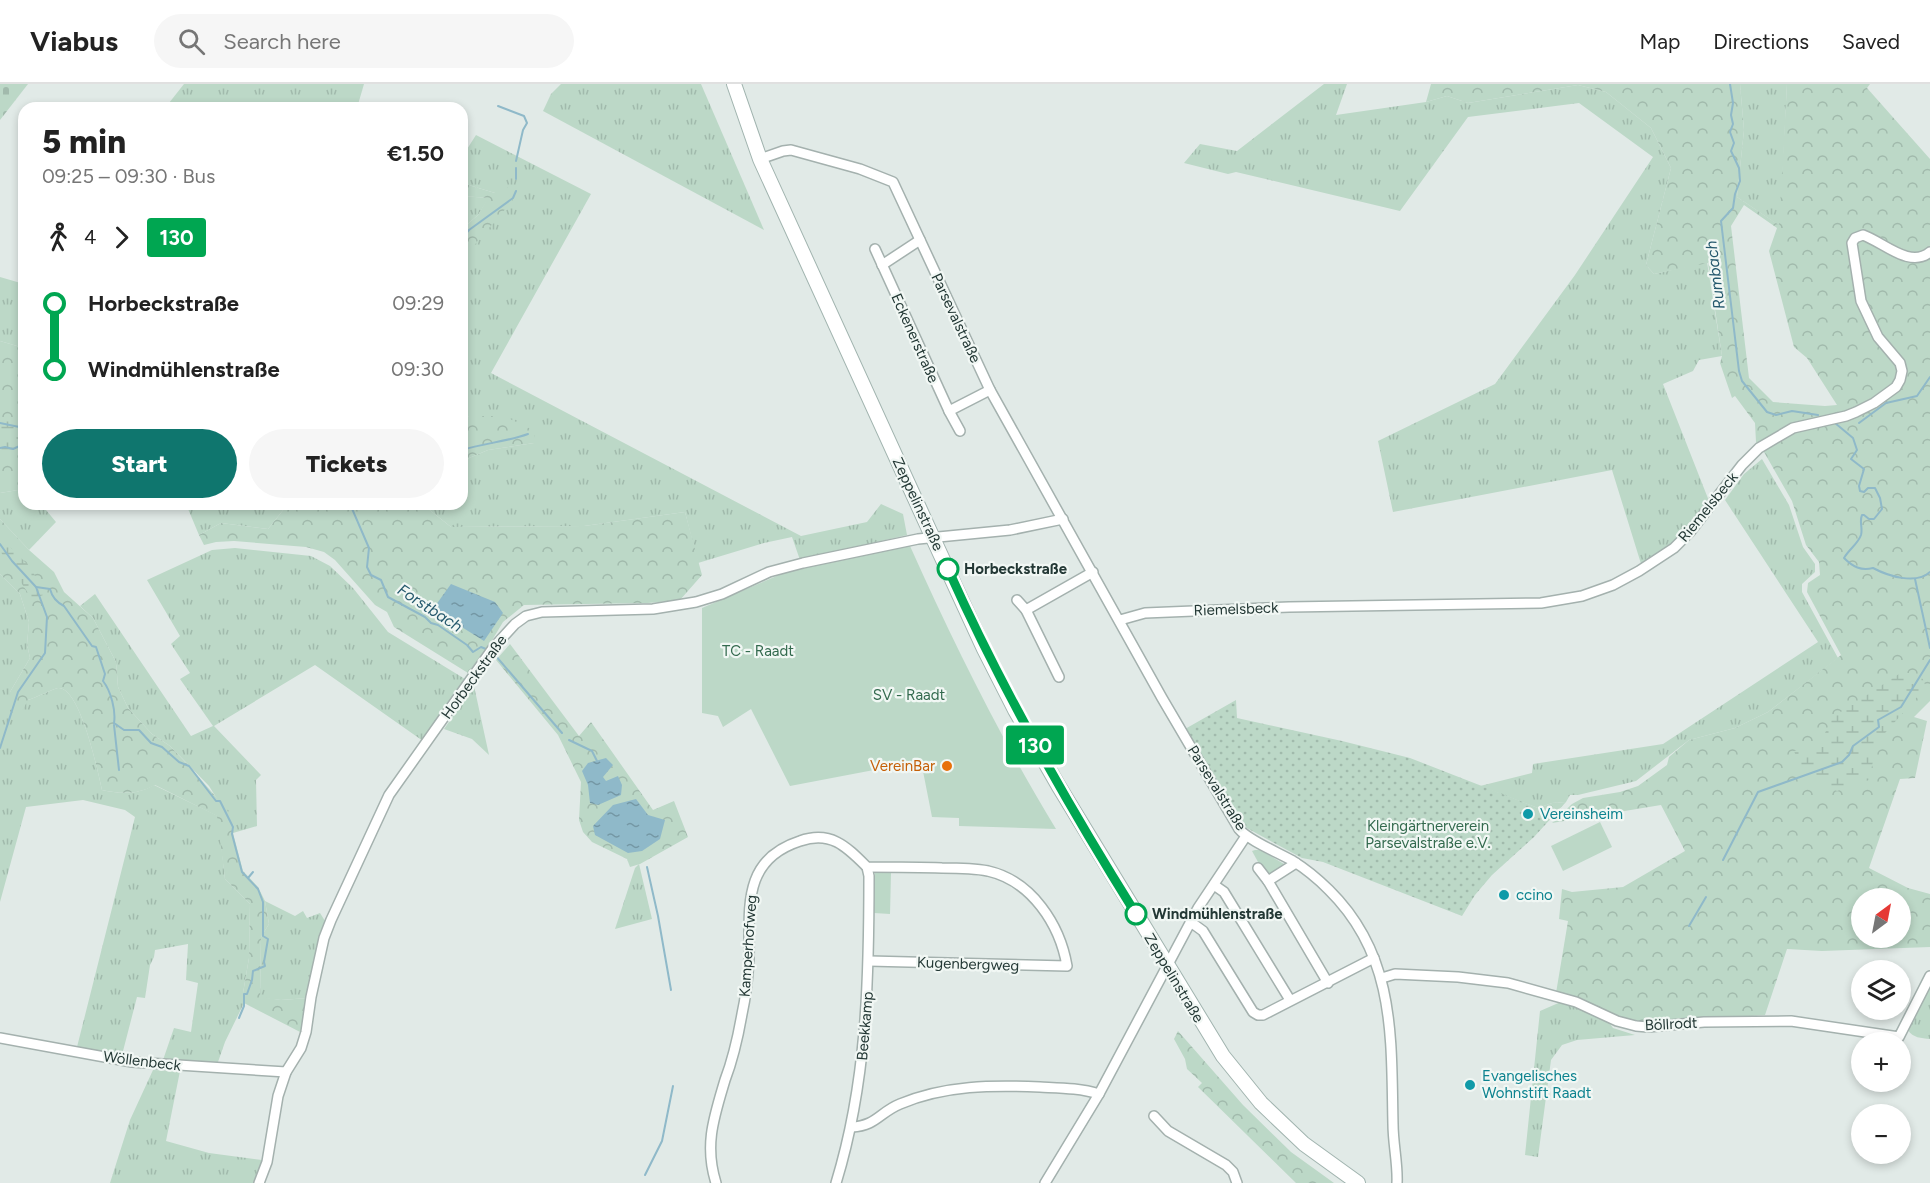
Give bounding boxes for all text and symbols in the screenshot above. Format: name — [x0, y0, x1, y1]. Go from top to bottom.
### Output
search box — [154, 14, 574, 68]
text: Viabus — [30, 24, 118, 58]
icon: search — [175, 25, 208, 58]
text: Search here — [223, 28, 341, 55]
text: Map — [1639, 29, 1680, 54]
text: Directions — [1713, 29, 1809, 54]
text: Saved — [1842, 29, 1900, 54]
text: 5 min — [42, 122, 126, 161]
text: €1.50 — [387, 140, 444, 167]
text: 09:25 – 09:30 · Bus — [42, 164, 215, 188]
icon: walk — [42, 221, 75, 254]
icon: forward — [105, 221, 138, 254]
text: 4 — [84, 225, 96, 249]
text: 130 — [159, 225, 194, 250]
water label: Rumbach — [1701, 240, 1729, 310]
street label: Parsevalstraße — [927, 270, 985, 366]
text: Horbeckstraße — [88, 290, 239, 317]
text: 09:29 — [392, 291, 444, 315]
street label: Eckenerstraße — [887, 291, 943, 385]
text: Windmühlenstraße — [88, 356, 280, 383]
text: 09:30 — [391, 357, 444, 381]
button: Start — [42, 429, 237, 498]
button: Tickets — [249, 429, 444, 498]
street label: Zeppelinstraße — [889, 454, 947, 554]
street label: Riemelsbeck — [1674, 468, 1742, 546]
marker: Horbeckstraße — [937, 558, 959, 580]
place label: Horbeckstraße — [964, 560, 1068, 578]
water label: Forstbach — [394, 580, 466, 636]
street label: Riemelsbeck — [1193, 599, 1279, 619]
street label: Horbeckstraße — [437, 631, 511, 723]
park label: TC - Raadt — [722, 642, 794, 660]
park label: SV - Raadt — [873, 686, 946, 704]
line badge: 130 — [1000, 726, 1070, 764]
text: 130 — [1018, 733, 1052, 758]
street label: Parsevalstraße — [1184, 742, 1250, 834]
place label: VereinBar — [870, 757, 935, 775]
marker: VereinBar — [940, 759, 954, 773]
place label: Vereinsheim — [1540, 805, 1623, 823]
marker: Vereinsheim — [1521, 807, 1535, 821]
park label: Kleingärtnerverein Parsevalstraße e.V. — [1365, 817, 1491, 852]
place label: ccino — [1516, 886, 1553, 904]
marker: ccino — [1497, 888, 1511, 902]
north arrow — [1851, 888, 1911, 948]
map controls — [1851, 888, 1911, 1164]
street label: Kamperhofweg — [735, 894, 761, 998]
marker: Windmühlenstraße — [1125, 903, 1147, 925]
place label: Windmühlenstraße — [1152, 905, 1283, 923]
street label: Zeppelinstraße — [1140, 930, 1208, 1026]
street label: Kugenbergweg — [917, 953, 1019, 975]
button: layers — [1851, 960, 1911, 1020]
street label: Beekkamp — [853, 991, 877, 1061]
street label: Böllrodt — [1644, 1014, 1698, 1034]
button: + — [1851, 1032, 1911, 1092]
street label: Wöllenbeck — [102, 1047, 183, 1075]
place label: Evangelisches Wohnstift Raadt — [1482, 1067, 1592, 1102]
marker: Evangelisches Wohnstift Raadt — [1463, 1078, 1477, 1092]
button: − — [1851, 1104, 1911, 1164]

